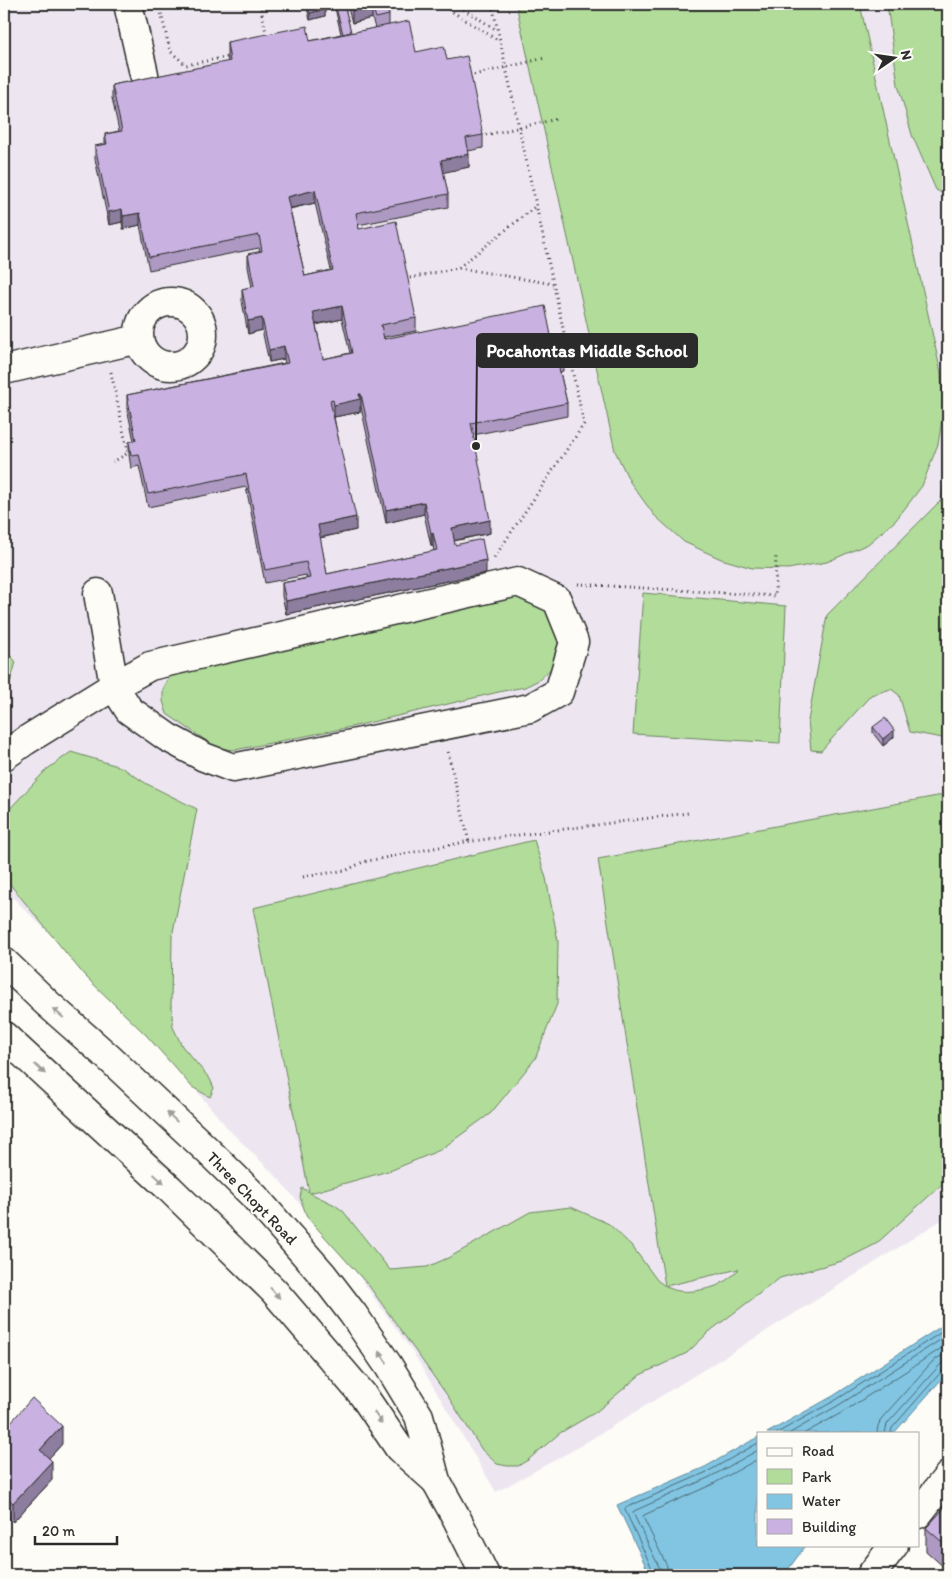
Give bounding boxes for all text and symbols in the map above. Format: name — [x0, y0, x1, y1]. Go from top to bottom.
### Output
north arrow — [870, 32, 920, 82]
text: N — [897, 49, 916, 62]
callout: Pocahontas Middle School — [477, 334, 697, 367]
text: Pocahontas Middle School — [486, 340, 688, 362]
one-way arrow — [52, 1008, 64, 1019]
one-way arrow — [33, 1063, 45, 1075]
one-way arrow — [167, 1111, 179, 1123]
street label: Three Chopt Road — [203, 1147, 301, 1249]
one-way arrow — [153, 1173, 165, 1185]
one-way arrow — [269, 1286, 281, 1298]
one-way arrow — [378, 1350, 388, 1364]
one-way arrow — [373, 1411, 383, 1425]
legend — [757, 1432, 920, 1546]
text: Road — [802, 1442, 835, 1460]
text: Park — [802, 1468, 832, 1486]
text: Water — [802, 1492, 841, 1510]
scale bar — [35, 1514, 118, 1546]
text: Building — [802, 1518, 856, 1536]
text: 20 m — [42, 1522, 76, 1540]

